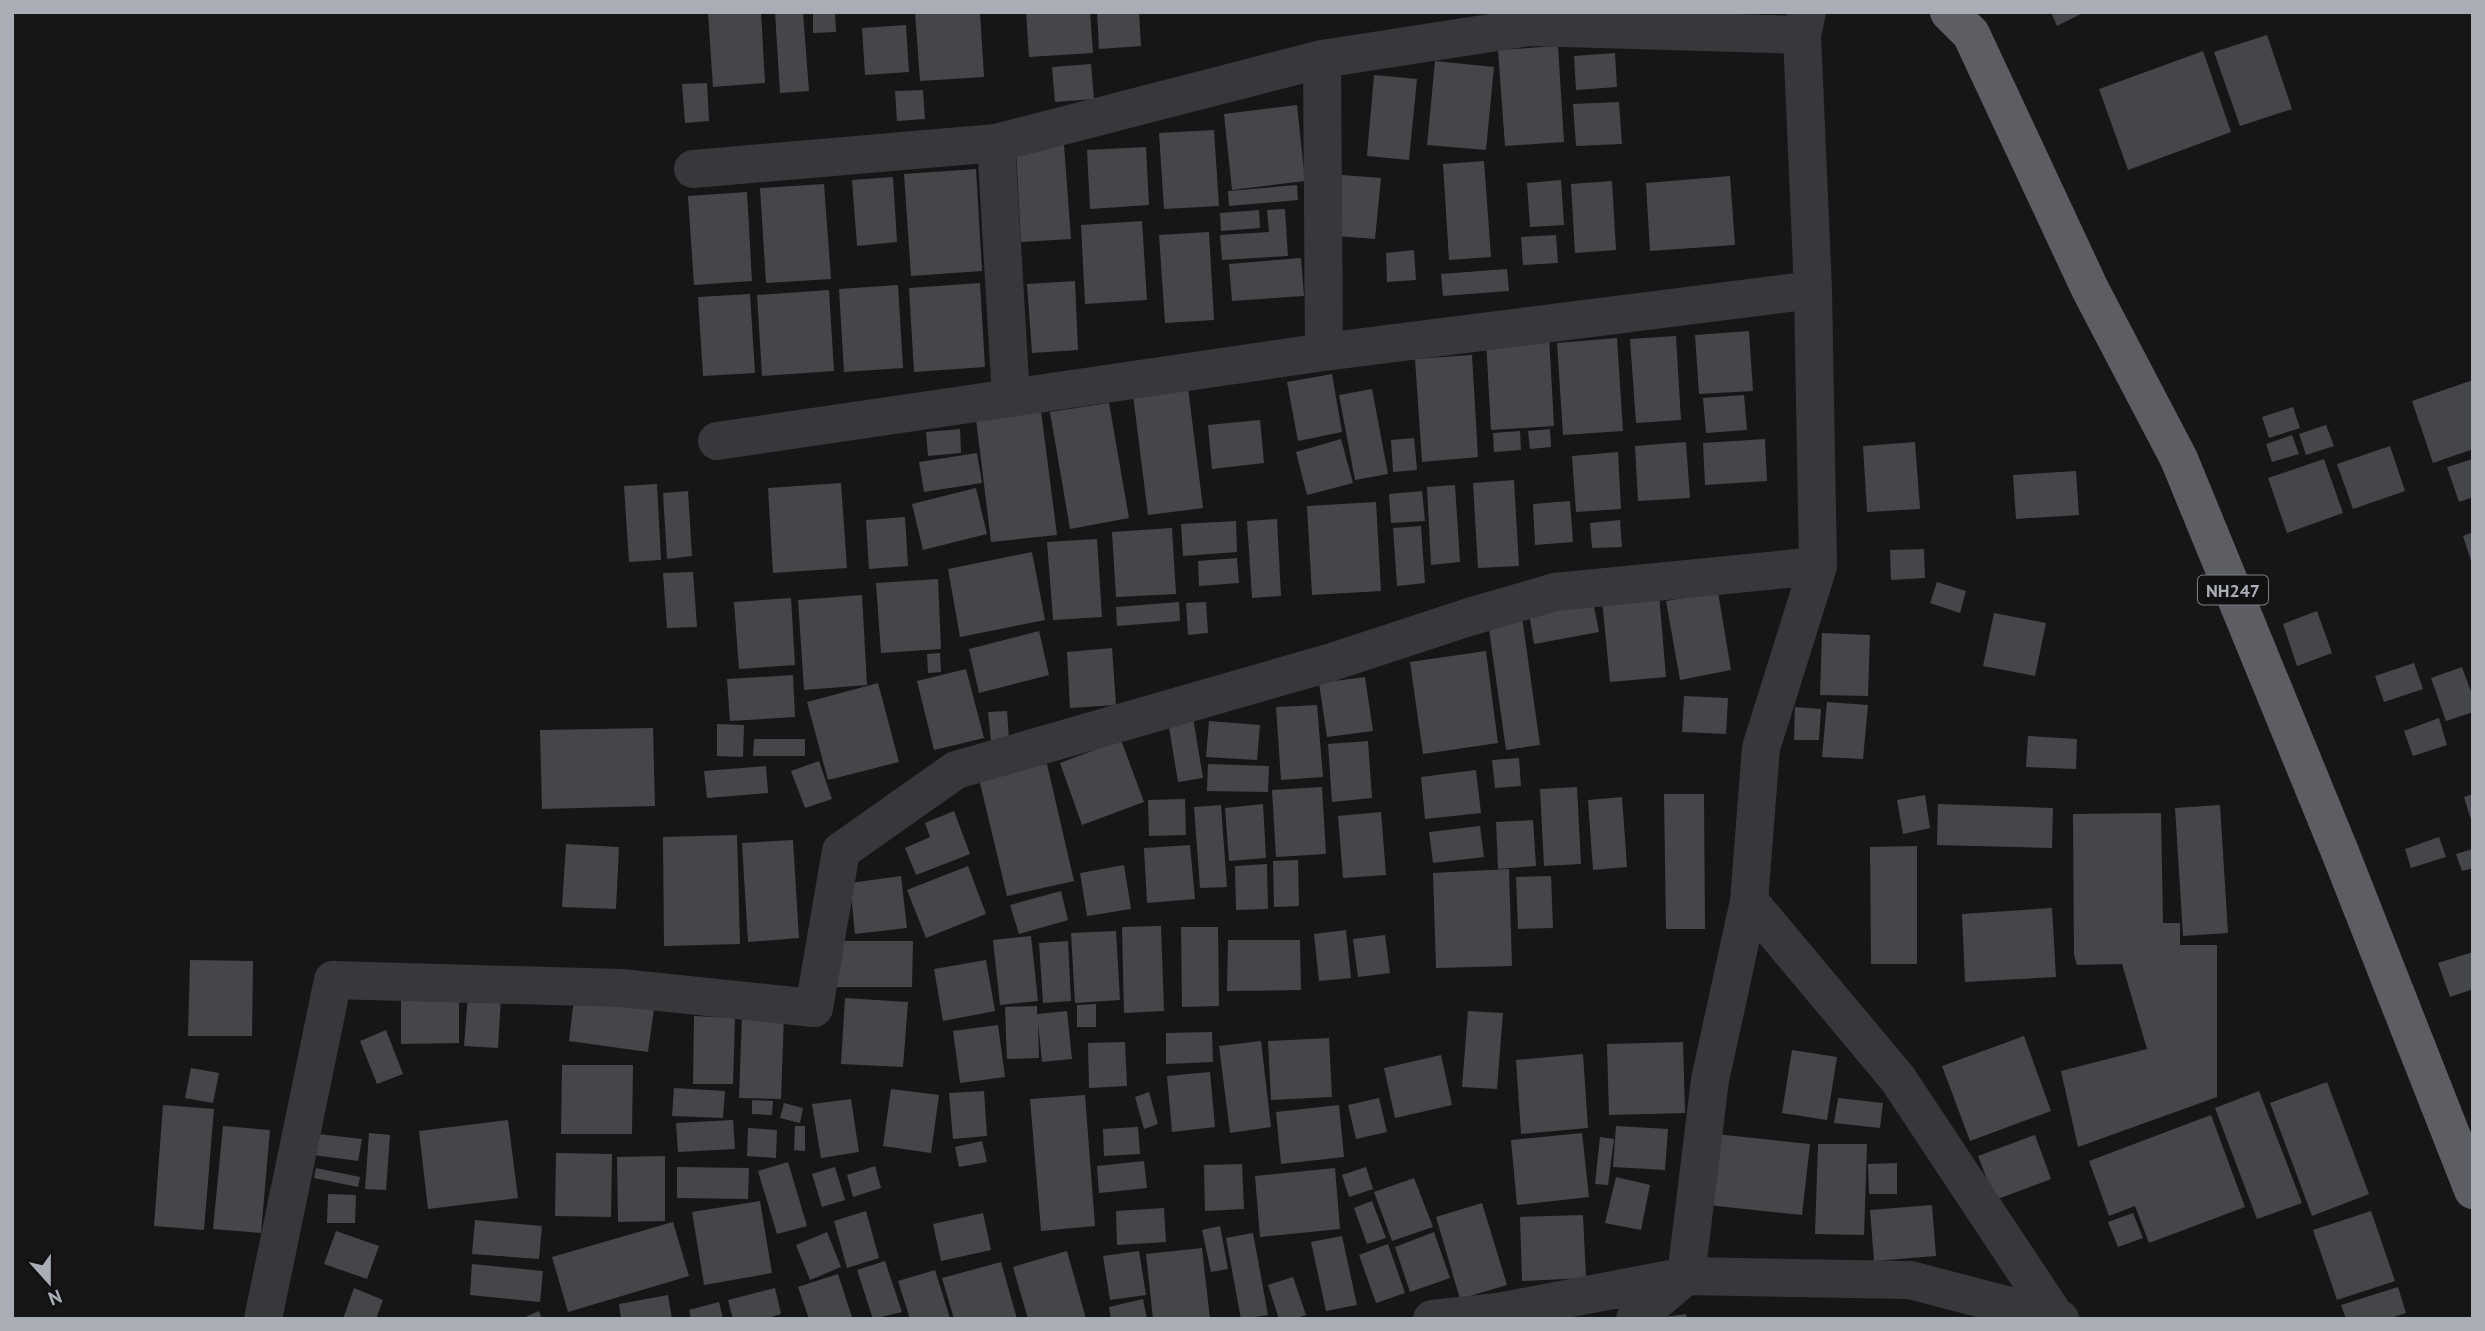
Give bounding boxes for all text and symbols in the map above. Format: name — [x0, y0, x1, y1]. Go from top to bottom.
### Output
road number: NH247 — [2198, 576, 2268, 604]
north arrow — [14, 1247, 84, 1317]
text: N — [45, 1284, 65, 1311]

